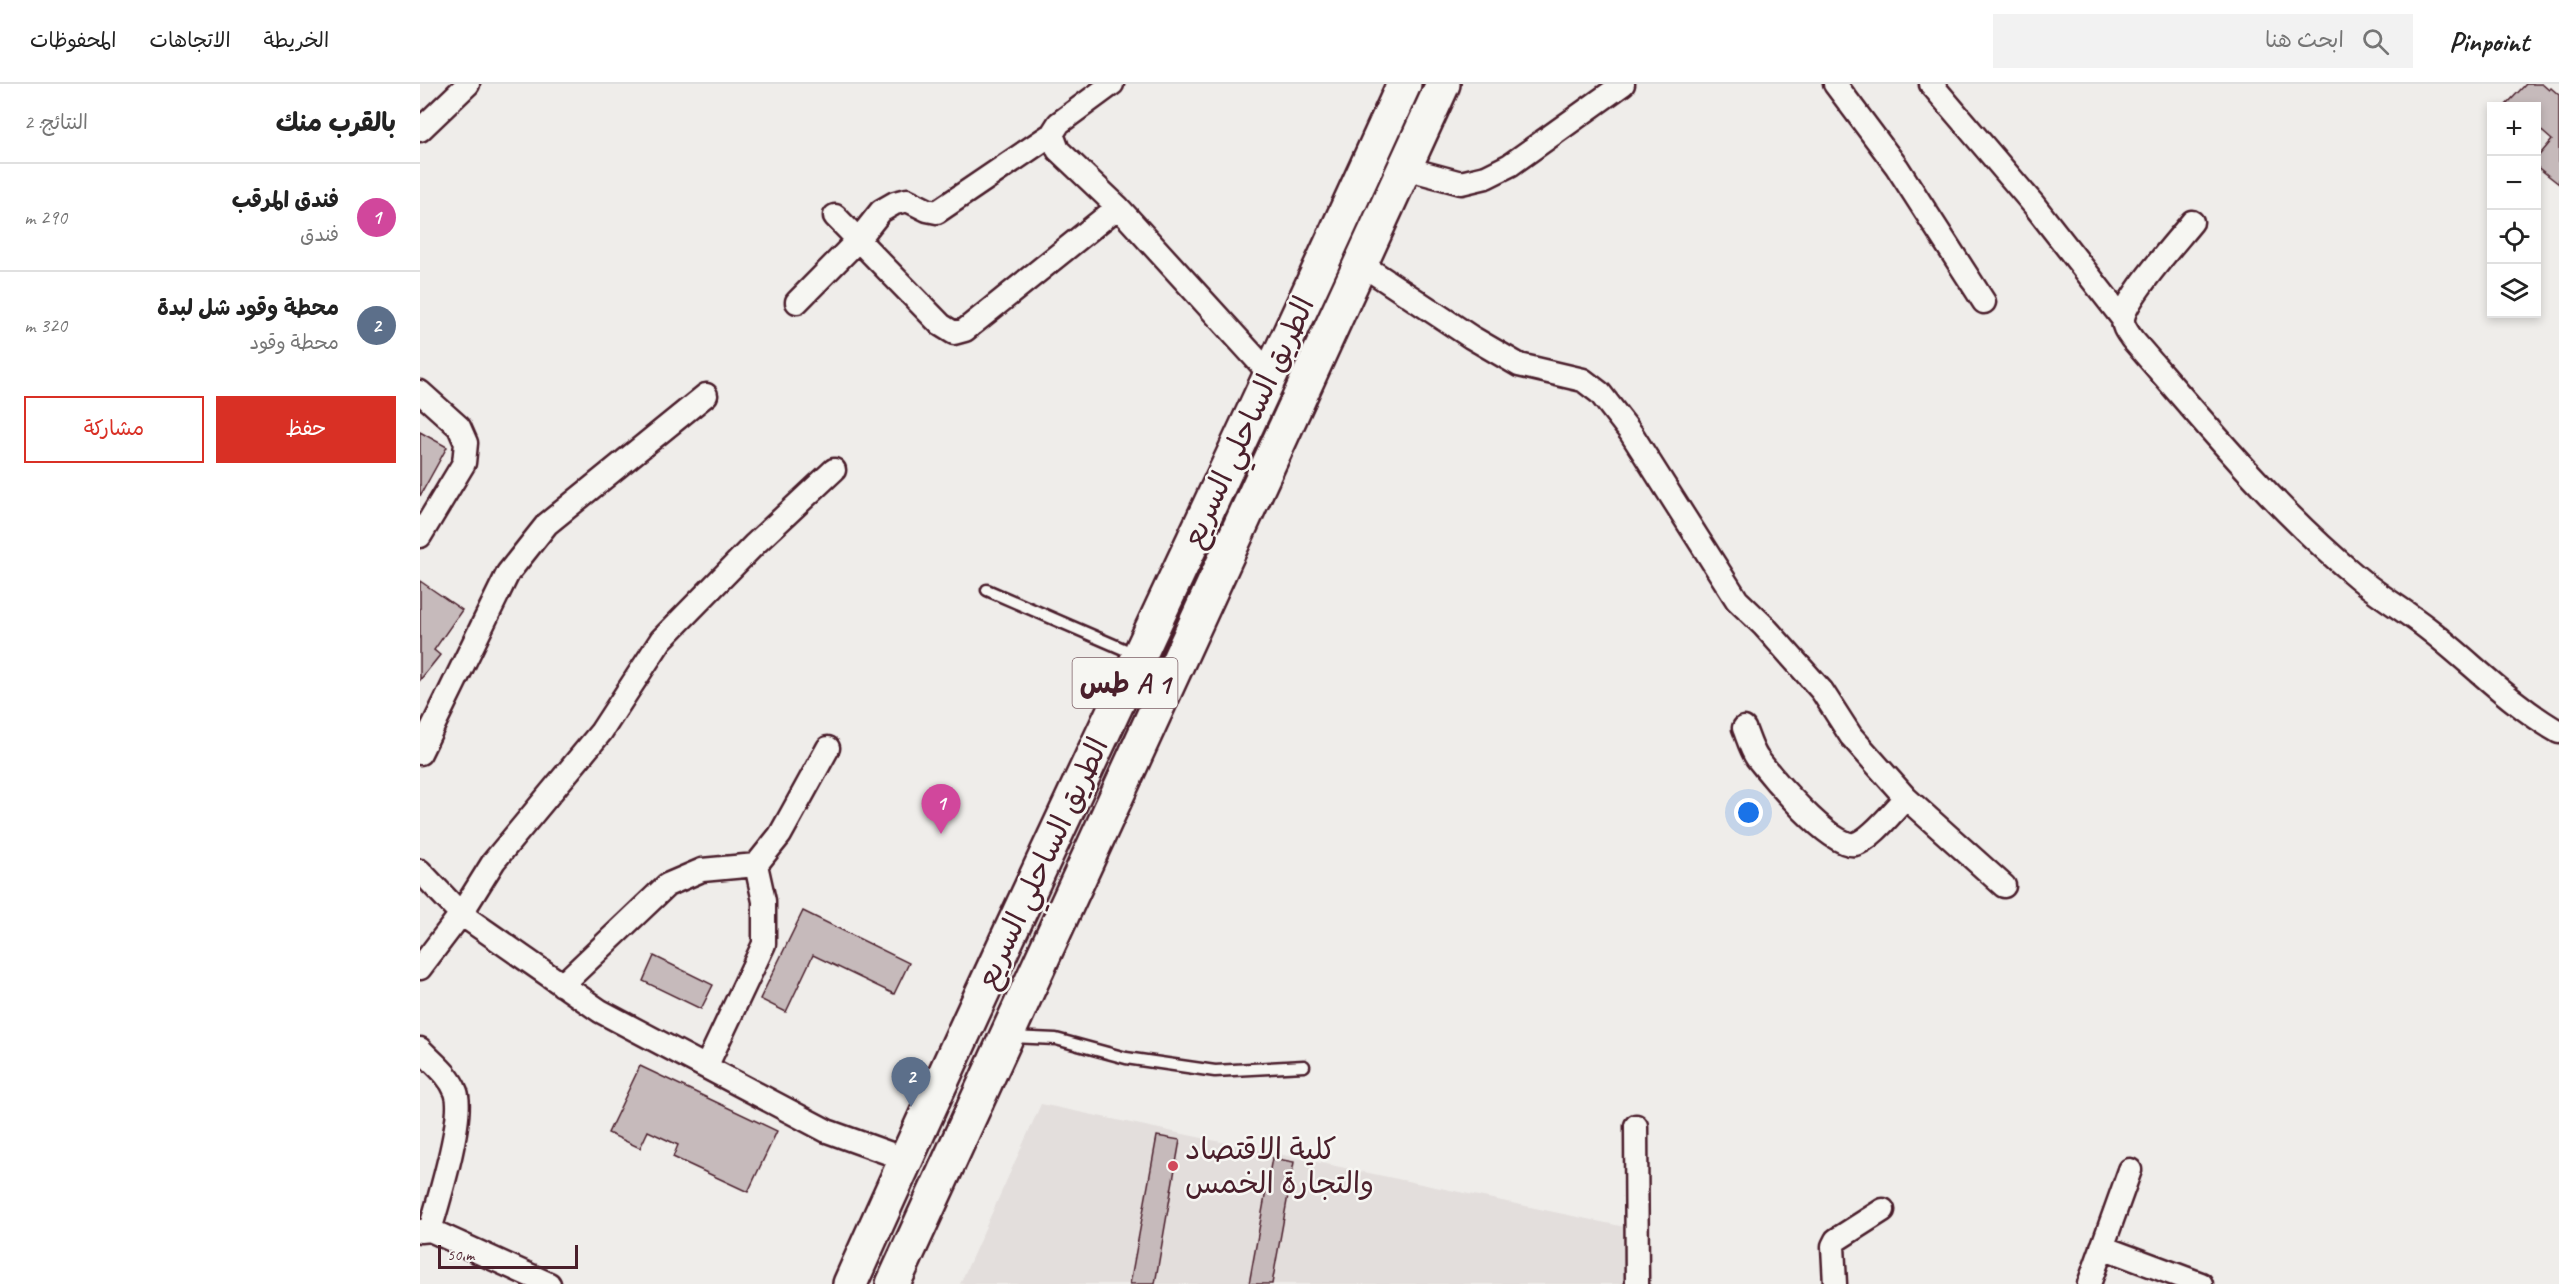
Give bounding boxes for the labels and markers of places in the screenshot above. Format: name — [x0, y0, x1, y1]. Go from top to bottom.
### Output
pin: 1 — [922, 784, 960, 834]
pin: 2 — [892, 1058, 930, 1107]
place label: كلية الاقتصاد والتجارة الخمس — [1185, 1130, 1374, 1202]
marker: كلية الاقتصاد والتجارة الخمس — [1166, 1159, 1180, 1173]

